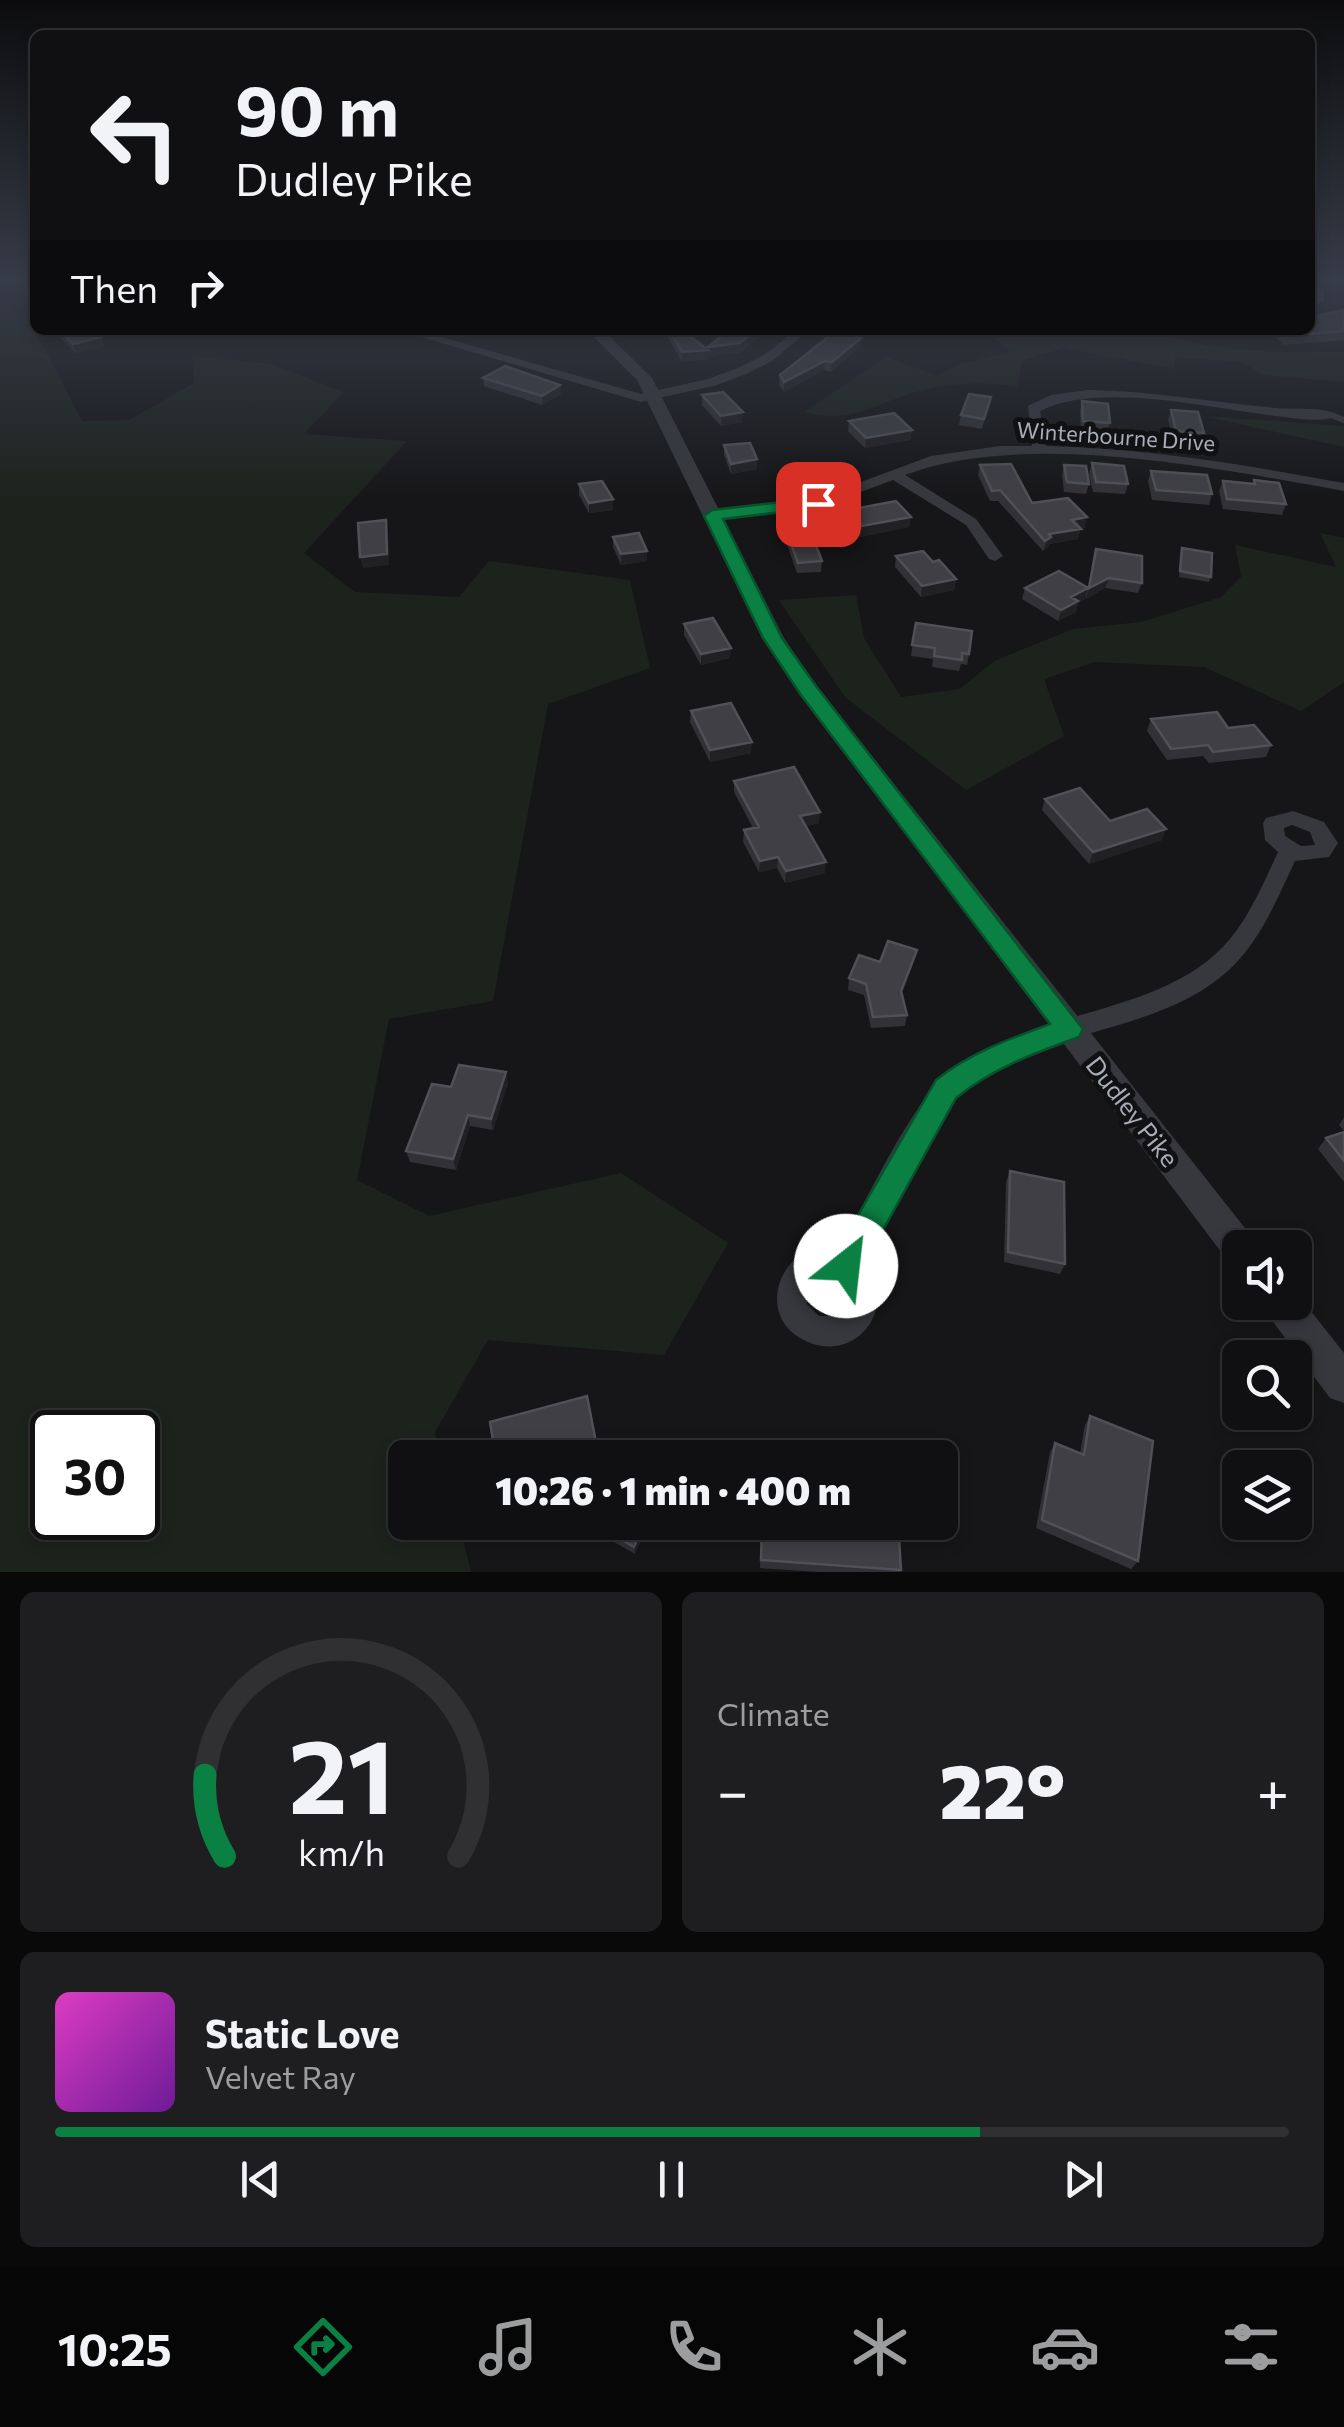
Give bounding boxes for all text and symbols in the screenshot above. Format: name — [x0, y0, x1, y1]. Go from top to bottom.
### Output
text: 90 m — [235, 65, 399, 150]
icon: left — [70, 70, 200, 200]
text: Dudley Pike — [235, 150, 473, 205]
icon: right — [178, 260, 233, 315]
text: Then — [70, 264, 158, 311]
street label: Winterbourne Drive — [1016, 416, 1216, 456]
pin — [776, 462, 861, 547]
icon: arrive — [791, 477, 846, 532]
street label: Dudley Pike — [1081, 1050, 1185, 1172]
position arrow — [794, 1214, 898, 1318]
map controls — [1222, 1230, 1312, 1540]
button: sound — [1222, 1230, 1312, 1320]
button: search — [1222, 1340, 1312, 1430]
speed limit sign: 30 — [30, 1410, 160, 1540]
button: layers — [1222, 1450, 1312, 1540]
text: 10:26 · 1 min · 400 m — [495, 1466, 851, 1513]
text: Climate — [717, 1693, 830, 1733]
text: 21 — [288, 1708, 394, 1835]
text: 22° — [939, 1743, 1066, 1834]
text: − — [717, 1756, 748, 1823]
text: + — [1257, 1756, 1289, 1823]
text: km/h — [298, 1830, 384, 1873]
text: Static Love — [205, 2009, 400, 2056]
text: Velvet Ray — [205, 2056, 356, 2096]
icon: previous — [233, 2152, 288, 2207]
icon: pause — [644, 2152, 699, 2207]
icon: next — [1056, 2152, 1111, 2207]
icon: directions — [288, 2312, 358, 2382]
icon: music — [473, 2312, 543, 2382]
icon: phone — [659, 2312, 729, 2382]
icon: climate — [845, 2312, 915, 2382]
icon: car — [1030, 2312, 1100, 2382]
icon: filters — [1216, 2312, 1286, 2382]
text: 10:25 — [58, 2320, 172, 2375]

